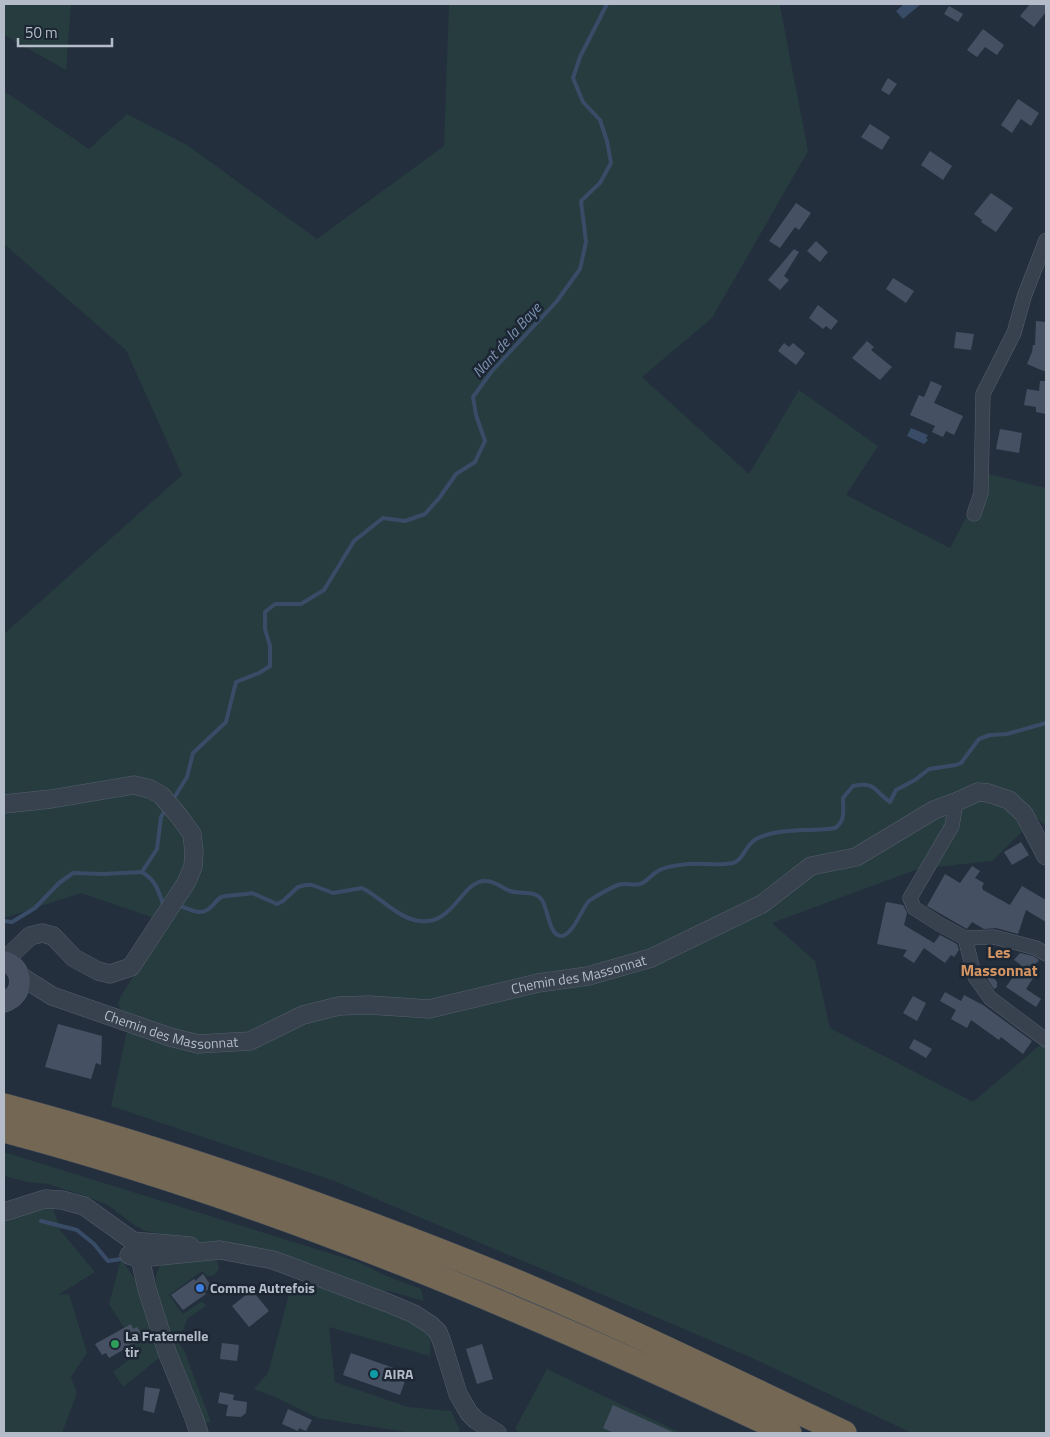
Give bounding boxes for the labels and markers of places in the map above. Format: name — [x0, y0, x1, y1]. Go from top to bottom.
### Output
place label: Comme Autrefois — [210, 1277, 315, 1298]
marker: Comme Autrefois — [194, 1282, 206, 1294]
place label: La Fraternelle tir — [125, 1325, 208, 1362]
marker: La Fraternelle tir — [109, 1338, 121, 1350]
place label: AIRA — [384, 1363, 414, 1384]
marker: AIRA — [368, 1368, 380, 1380]

